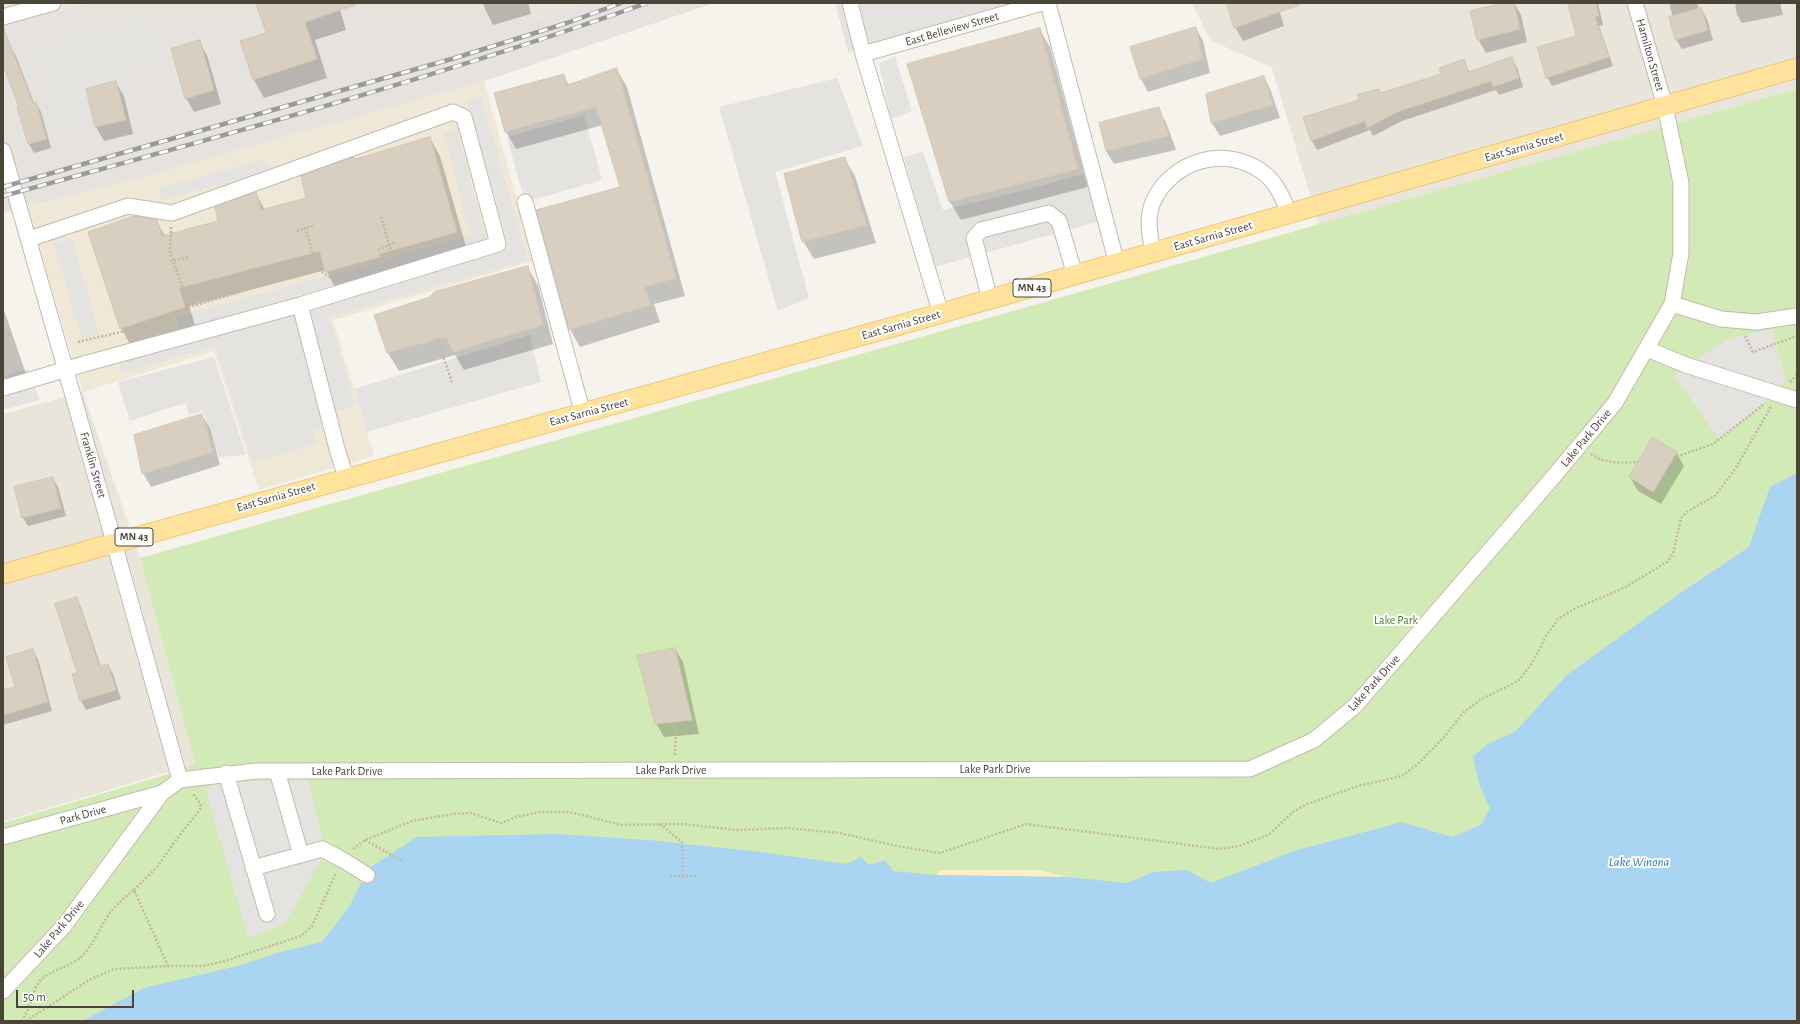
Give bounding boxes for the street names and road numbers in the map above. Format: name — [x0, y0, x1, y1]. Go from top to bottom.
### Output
street label: East Belleview Street — [904, 9, 1000, 49]
street label: Hamilton Street — [1633, 17, 1667, 93]
street label: East Sarnia Street — [1483, 129, 1565, 165]
street label: East Sarnia Street — [1172, 218, 1254, 254]
road number: MN 43 — [1013, 279, 1051, 297]
street label: East Sarnia Street — [860, 307, 942, 343]
street label: East Sarnia Street — [548, 395, 630, 429]
street label: Lake Park Drive — [1558, 406, 1614, 470]
street label: Franklin Street — [77, 430, 109, 500]
street label: East Sarnia Street — [235, 479, 317, 515]
road number: MN 43 — [115, 528, 153, 546]
street label: Lake Park Drive — [1345, 652, 1403, 714]
street label: Lake Park Drive — [960, 762, 1030, 776]
street label: Lake Park Drive — [636, 763, 706, 777]
street label: Lake Park Drive — [312, 764, 382, 778]
street label: Park Drive — [58, 802, 108, 828]
street label: Lake Park Drive — [31, 897, 87, 961]

